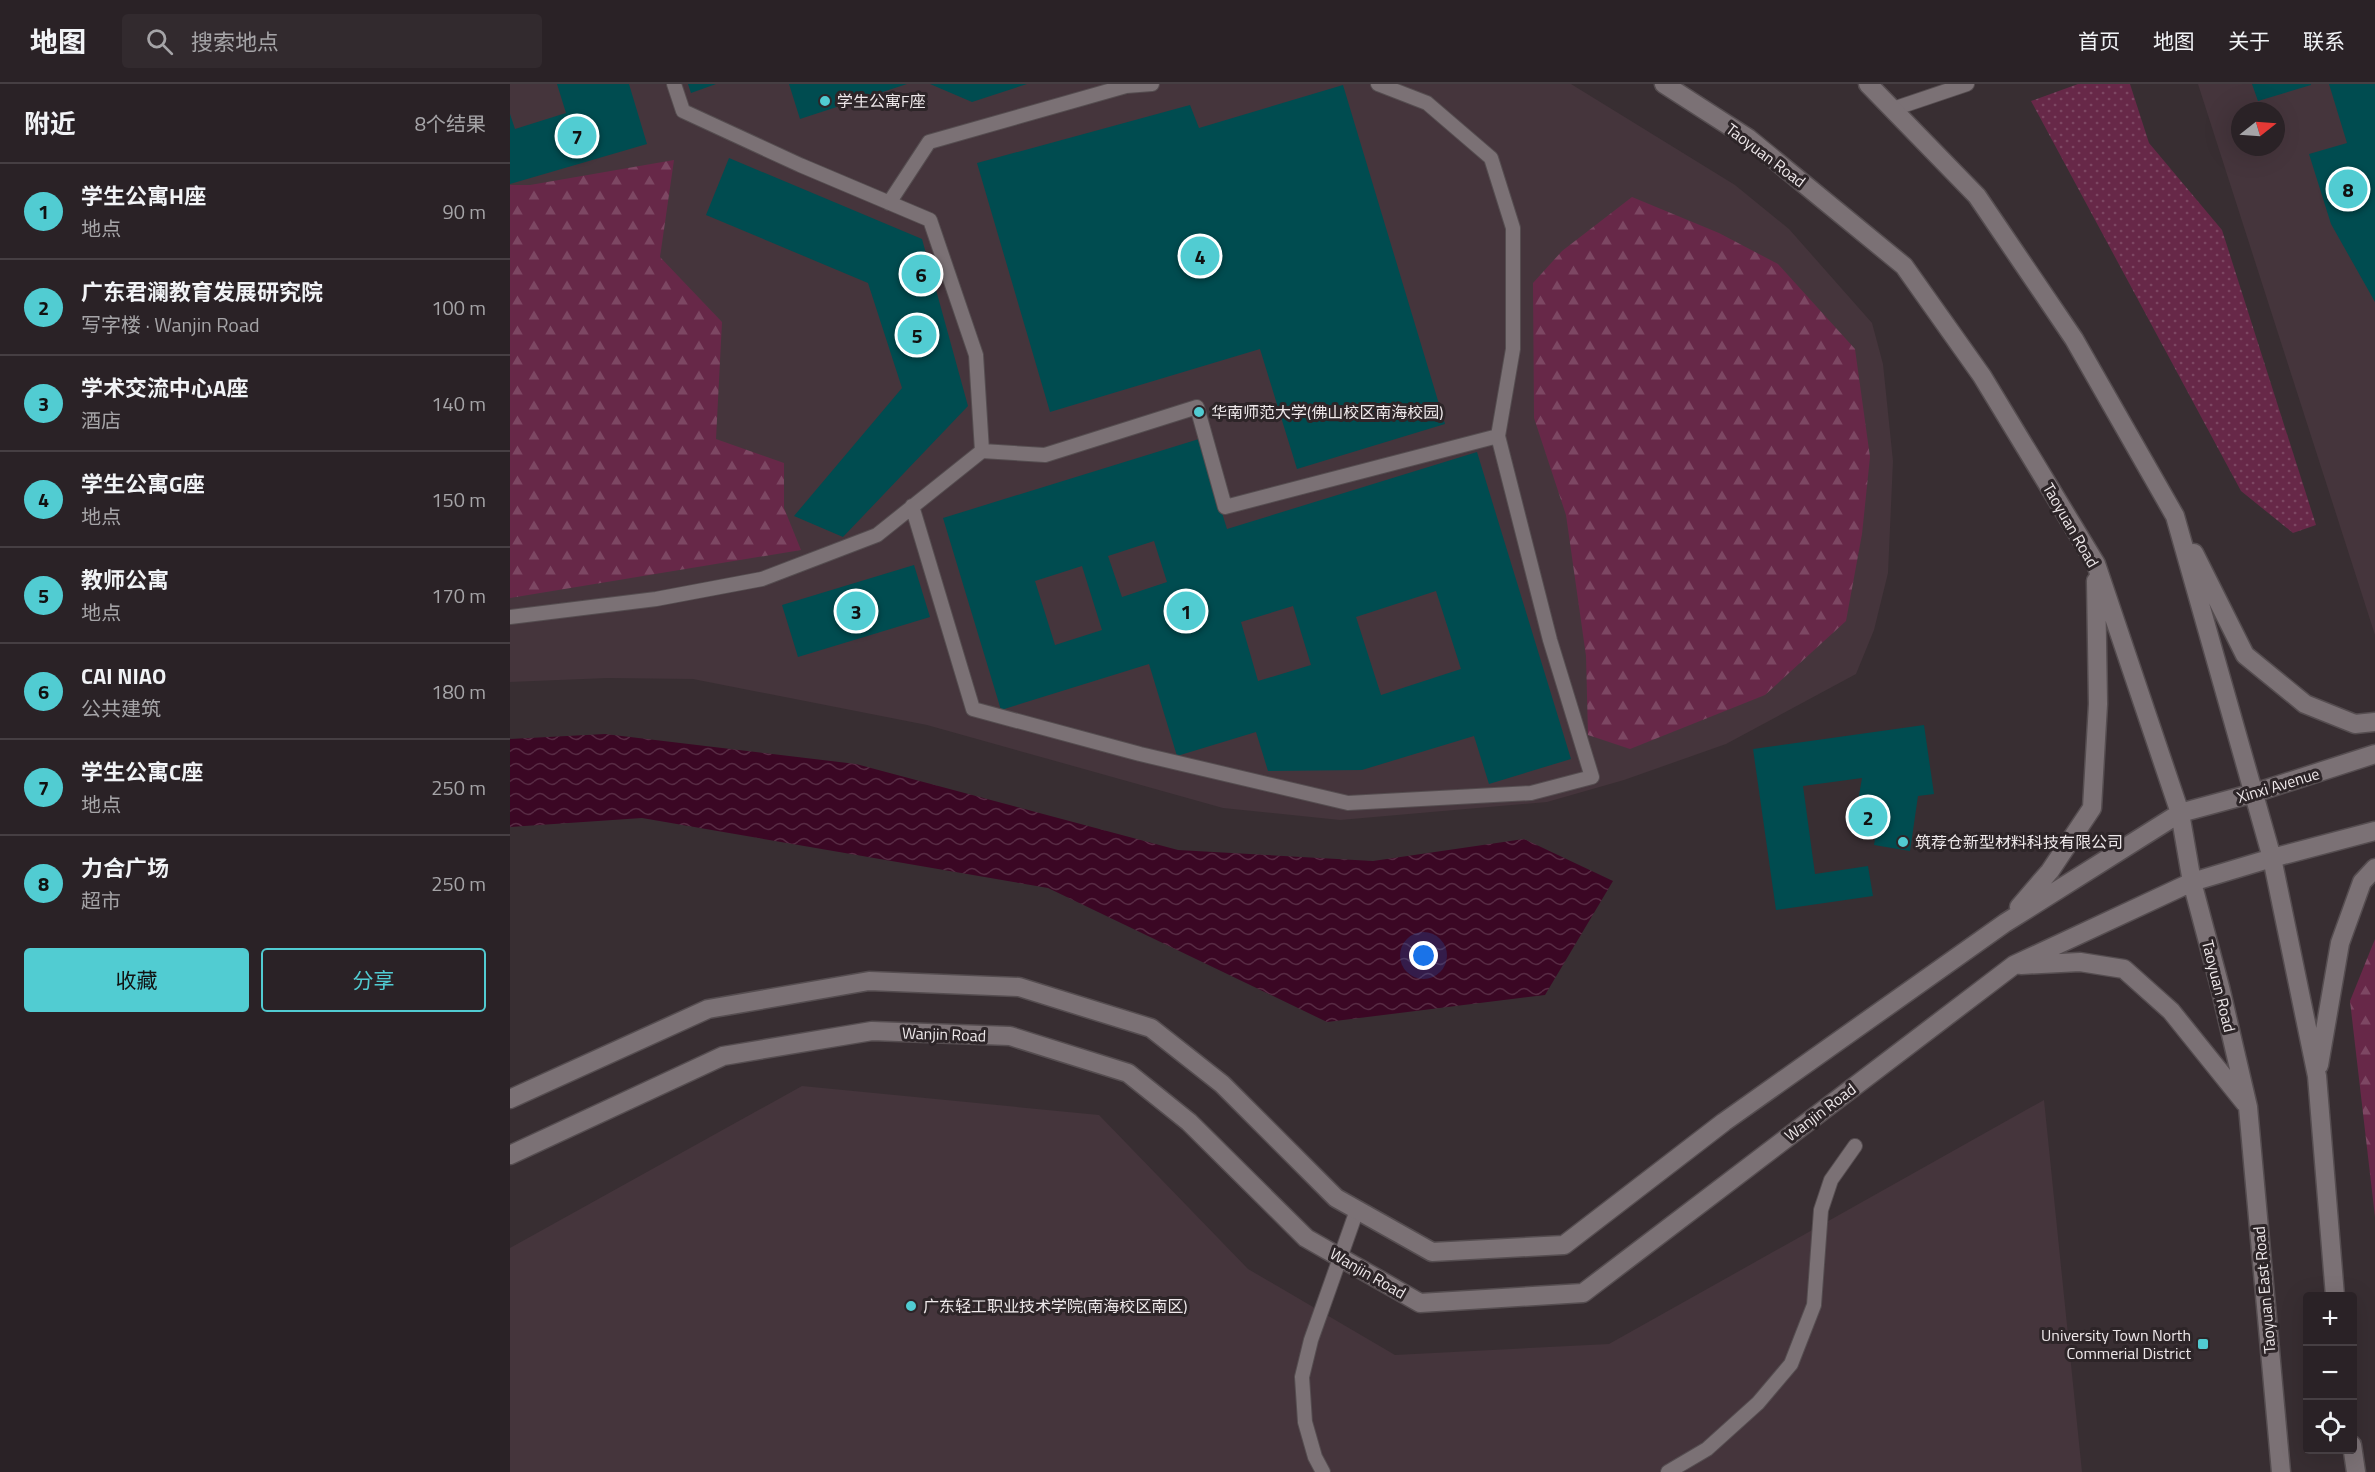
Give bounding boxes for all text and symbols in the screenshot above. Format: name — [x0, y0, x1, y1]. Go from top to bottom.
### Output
search box — [122, 14, 542, 68]
text: 地图 — [30, 20, 86, 63]
icon: search — [143, 25, 176, 58]
text: 搜索地点 — [191, 25, 279, 59]
text: 首页 — [2078, 25, 2120, 57]
text: 地图 — [2153, 25, 2195, 57]
text: 关于 — [2228, 25, 2270, 57]
text: 联系 — [2303, 25, 2345, 57]
place label: 学生公寓F座 — [837, 89, 925, 113]
marker: 学生公寓F座 — [818, 94, 832, 108]
north arrow — [2231, 102, 2285, 156]
text: 附近 — [24, 104, 76, 143]
text: 8个结果 — [415, 108, 486, 139]
pin: 7 — [558, 113, 596, 158]
street label: Taoyuan Road — [1721, 117, 1811, 193]
pin: 8 — [2328, 166, 2368, 212]
text: 学生公寓H座 — [81, 179, 206, 213]
text: 1 — [38, 196, 49, 227]
text: 90 m — [442, 196, 486, 227]
text: 地点 — [81, 213, 121, 244]
pin: 4 — [1180, 234, 1220, 279]
pin: 6 — [902, 252, 940, 297]
text: 广东君澜教育发展研究院 — [81, 275, 323, 309]
text: 2 — [38, 292, 49, 323]
text: 100 m — [431, 292, 486, 323]
text: 写字楼 · Wanjin Road — [81, 309, 260, 340]
pin: 5 — [898, 312, 936, 358]
text: 学术交流中心A座 — [81, 371, 248, 405]
text: 3 — [38, 388, 49, 419]
text: 140 m — [431, 388, 486, 419]
place label: 华南师范大学(佛山校区南海校园) — [1211, 400, 1443, 424]
text: 酒店 — [81, 405, 121, 436]
marker: 华南师范大学(佛山校区南海校园) — [1192, 405, 1206, 419]
text: 学生公寓G座 — [81, 467, 204, 501]
street label: Taoyuan Road — [2037, 478, 2105, 572]
text: 4 — [38, 484, 49, 515]
text: 150 m — [431, 484, 486, 515]
text: 地点 — [81, 501, 121, 532]
text: 教师公寓 — [81, 563, 169, 597]
text: 5 — [38, 580, 49, 611]
text: 170 m — [431, 580, 486, 611]
pin: 3 — [836, 588, 876, 634]
pin: 1 — [1166, 588, 1206, 634]
text: 地点 — [81, 597, 121, 628]
text: CAI NIAO — [81, 659, 166, 693]
text: 6 — [38, 676, 49, 707]
text: 180 m — [431, 676, 486, 707]
text: 公共建筑 — [81, 693, 161, 724]
text: 学生公寓C座 — [81, 755, 203, 789]
street label: Xinxi Avenue — [2234, 761, 2322, 809]
text: 7 — [38, 772, 49, 803]
text: 250 m — [431, 772, 486, 803]
text: 地点 — [81, 789, 121, 820]
pin: 2 — [1848, 794, 1888, 840]
place label: 筑荐仓新型材料科技有限公司 — [1915, 830, 2123, 854]
marker: 筑荐仓新型材料科技有限公司 — [1896, 835, 1910, 849]
text: 力合广场 — [81, 851, 169, 885]
text: 8 — [38, 868, 49, 899]
text: 250 m — [431, 868, 486, 899]
text: 超市 — [81, 885, 121, 916]
street label: Taoyuan Road — [2196, 937, 2242, 1035]
your location — [1409, 941, 1438, 970]
button: 收藏 — [24, 948, 249, 1012]
button: 分享 — [261, 948, 486, 1012]
street label: Wanjin Road — [901, 1021, 987, 1047]
street label: Wanjin Road — [1779, 1077, 1861, 1147]
street label: Taoyuan East Road — [2246, 1225, 2282, 1355]
street label: Wanjin Road — [1325, 1242, 1411, 1304]
map controls — [2303, 1292, 2357, 1454]
button: + — [2303, 1292, 2357, 1346]
place label: 广东轻工职业技术学院(南海校区南区) — [923, 1294, 1187, 1318]
marker: 广东轻工职业技术学院(南海校区南区) — [904, 1299, 918, 1313]
place label: University Town North Commerial District — [2041, 1323, 2191, 1365]
marker: University Town North Commerial District — [2196, 1337, 2210, 1351]
button: − — [2303, 1346, 2357, 1400]
button: locate — [2303, 1400, 2357, 1454]

